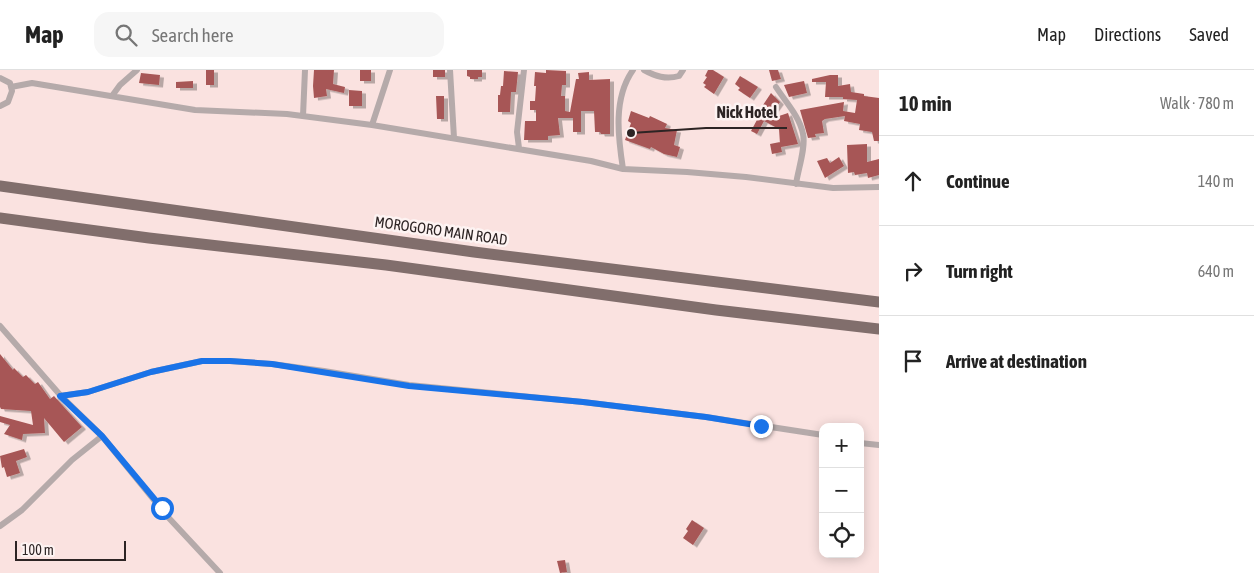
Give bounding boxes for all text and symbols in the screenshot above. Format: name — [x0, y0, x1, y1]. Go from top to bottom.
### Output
search box — [94, 12, 444, 57]
text: Map — [25, 21, 64, 48]
icon: search — [112, 21, 140, 49]
text: Search here — [152, 24, 234, 46]
text: Map — [1037, 24, 1066, 45]
text: Directions — [1094, 24, 1161, 45]
text: Saved — [1189, 24, 1229, 45]
text: 10 min — [899, 91, 952, 115]
text: Walk · 780 m — [1160, 94, 1234, 112]
callout: Nick Hotel — [706, 97, 787, 128]
text: Nick Hotel — [716, 103, 778, 121]
icon: ahead — [899, 167, 927, 195]
text: Continue — [946, 170, 1010, 192]
text: 140 m — [1198, 172, 1234, 190]
street label: MOROGORO MAIN ROAD — [374, 213, 508, 248]
icon: right — [899, 257, 927, 285]
text: Turn right — [946, 260, 1013, 282]
text: 640 m — [1198, 262, 1234, 280]
icon: arrive — [899, 347, 927, 375]
text: Arrive at destination — [946, 350, 1087, 372]
route end — [750, 415, 773, 438]
map controls — [819, 423, 864, 558]
button: + — [819, 423, 864, 468]
button: − — [819, 468, 864, 513]
route start — [151, 497, 174, 520]
button: locate — [819, 513, 864, 558]
scale bar — [15, 538, 126, 561]
text: 100 m — [22, 542, 54, 558]

